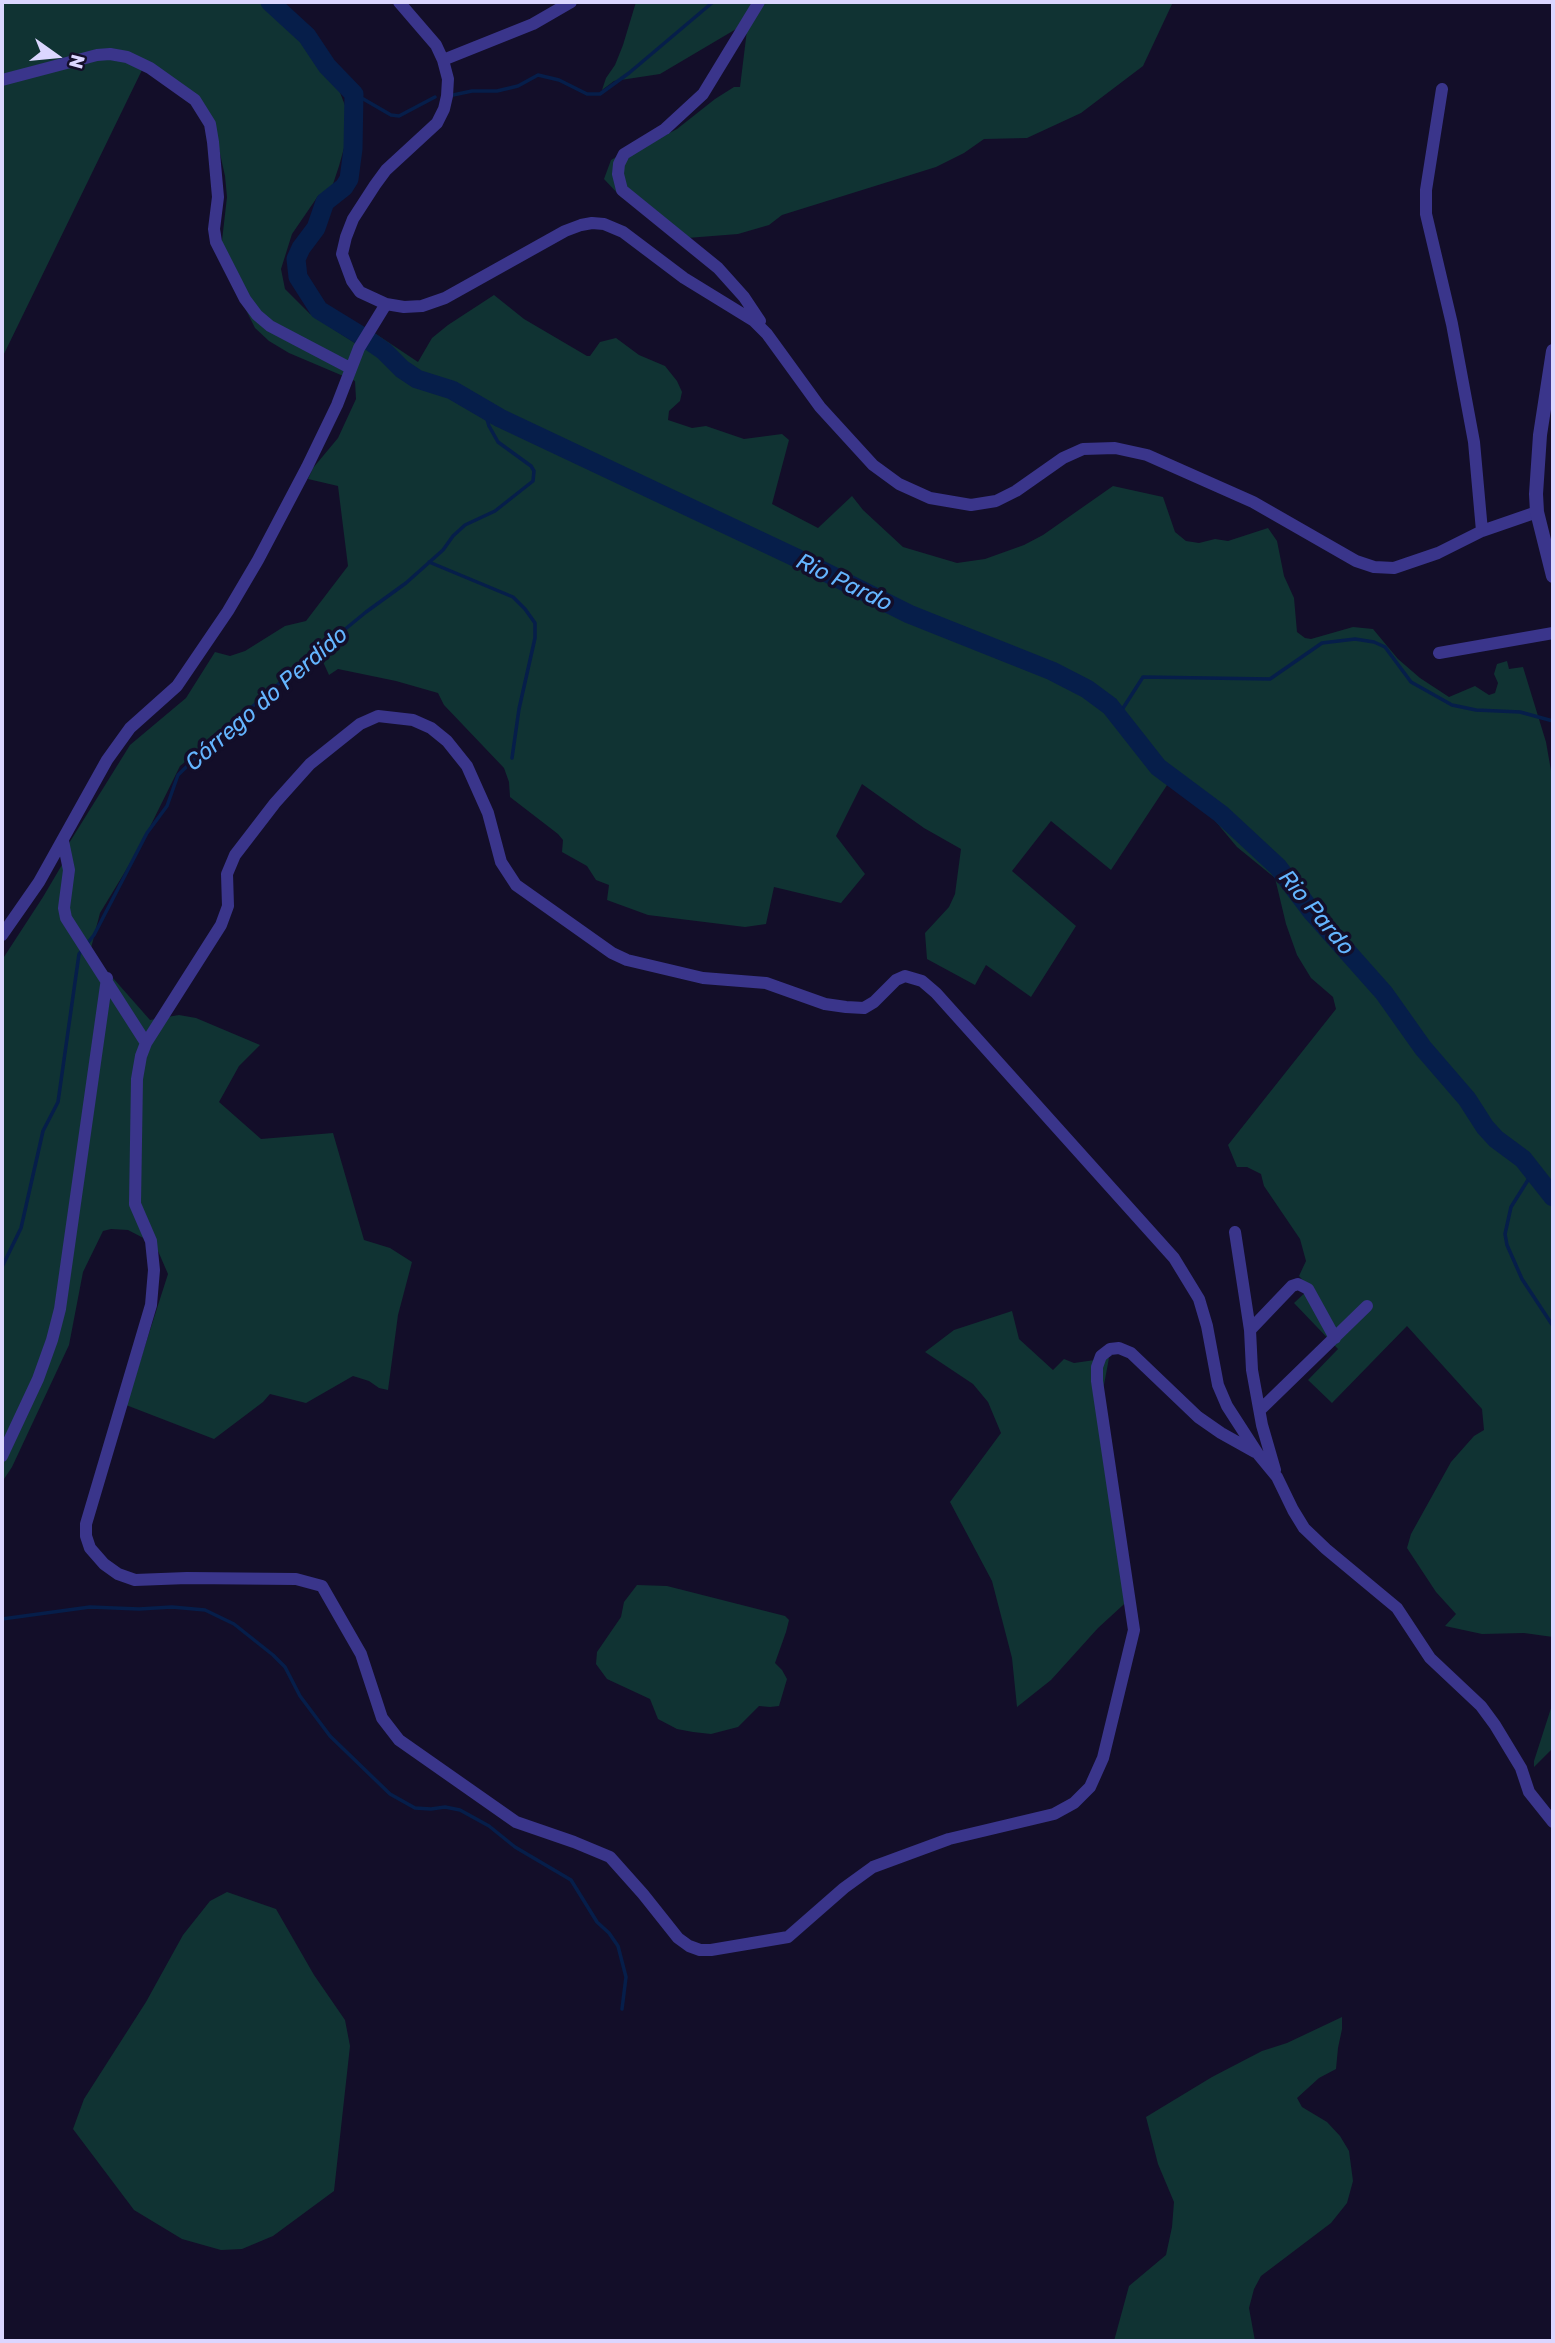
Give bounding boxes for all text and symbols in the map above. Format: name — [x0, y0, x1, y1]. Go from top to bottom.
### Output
north arrow — [21, 21, 91, 91]
text: N — [64, 52, 90, 71]
water label: Rio Pardo — [792, 548, 896, 618]
water label: Córrego do Perdido — [180, 621, 354, 777]
water label: Rio Pardo — [1272, 865, 1360, 961]

